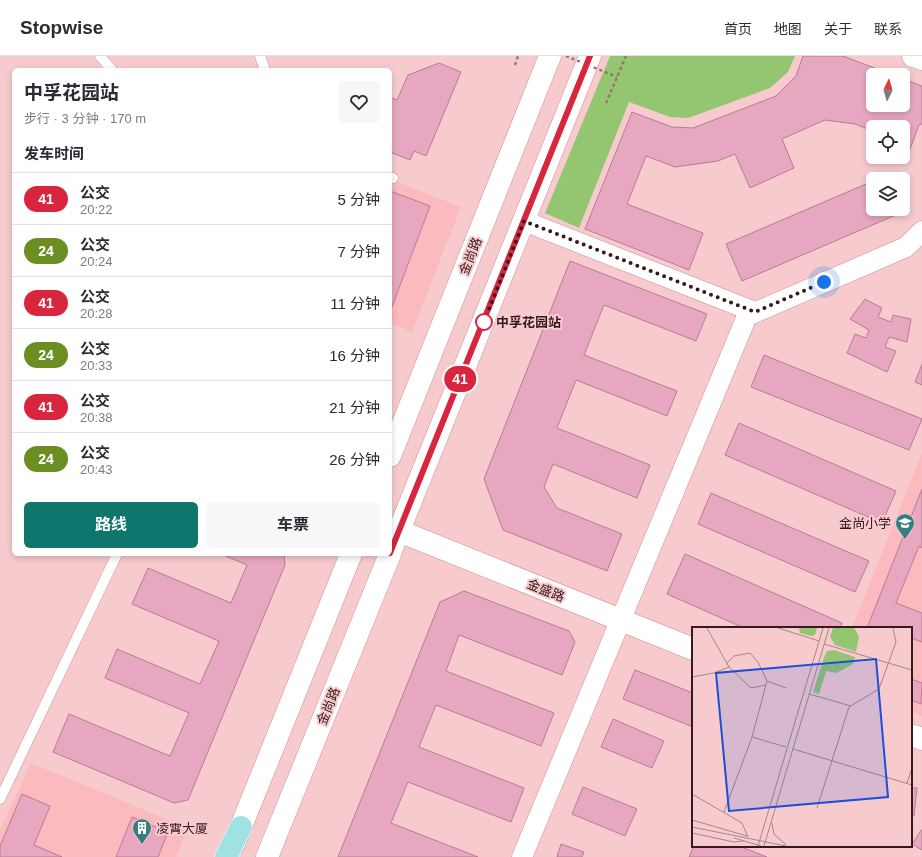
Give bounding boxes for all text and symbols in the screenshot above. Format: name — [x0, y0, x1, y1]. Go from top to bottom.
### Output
text: Stopwise — [20, 17, 103, 38]
text: 首页 — [724, 21, 752, 37]
text: 地图 — [774, 21, 802, 37]
text: 关于 — [824, 21, 852, 37]
text: 联系 — [874, 21, 902, 37]
north arrow — [866, 68, 910, 112]
map controls — [866, 68, 910, 216]
button: heart — [338, 81, 380, 123]
text: 中孚花园站 — [24, 82, 119, 103]
text: 步行 · 3 分钟 · 170 m — [24, 111, 146, 126]
button: locate — [866, 120, 910, 164]
text: 发车时间 — [24, 145, 84, 162]
button: layers — [866, 172, 910, 216]
text: 公交 — [80, 184, 110, 201]
text: 41 — [38, 191, 54, 207]
text: 5 分钟 — [337, 191, 380, 208]
text: 20:22 — [80, 202, 113, 217]
street label: 金尚路 — [456, 235, 485, 277]
text: 公交 — [80, 236, 110, 253]
text: 24 — [38, 243, 54, 259]
text: 7 分钟 — [337, 243, 380, 260]
text: 20:24 — [80, 254, 113, 269]
your location — [814, 272, 834, 292]
text: 公交 — [80, 288, 110, 305]
text: 41 — [38, 295, 54, 311]
text: 11 分钟 — [330, 295, 380, 312]
text: 20:28 — [80, 306, 113, 321]
marker: 中孚花园站 — [475, 313, 493, 331]
place label: 中孚花园站 — [496, 315, 561, 330]
text: 公交 — [80, 340, 110, 357]
text: 24 — [38, 347, 54, 363]
text: 16 分钟 — [329, 347, 380, 364]
text: 20:33 — [80, 358, 113, 373]
line badge: 41 — [442, 366, 478, 392]
text: 41 — [452, 371, 468, 387]
text: 公交 — [80, 392, 110, 409]
text: 41 — [38, 399, 54, 415]
text: 21 分钟 — [329, 399, 380, 416]
text: 20:38 — [80, 410, 113, 425]
text: 公交 — [80, 444, 110, 461]
text: 24 — [38, 451, 54, 467]
text: 26 分钟 — [329, 451, 380, 468]
text: 20:43 — [80, 462, 113, 477]
button: 路线 — [24, 502, 198, 548]
button: 车票 — [206, 502, 380, 548]
school or university icon: 金尚小学 — [894, 512, 916, 540]
place label: 金尚小学 — [839, 516, 891, 531]
street label: 金盛路 — [525, 576, 567, 605]
inset map — [692, 627, 912, 847]
street label: 金尚路 — [314, 685, 343, 727]
building icon: 凌霄大厦 — [131, 817, 153, 845]
place label: 凌霄大厦 — [156, 821, 208, 836]

